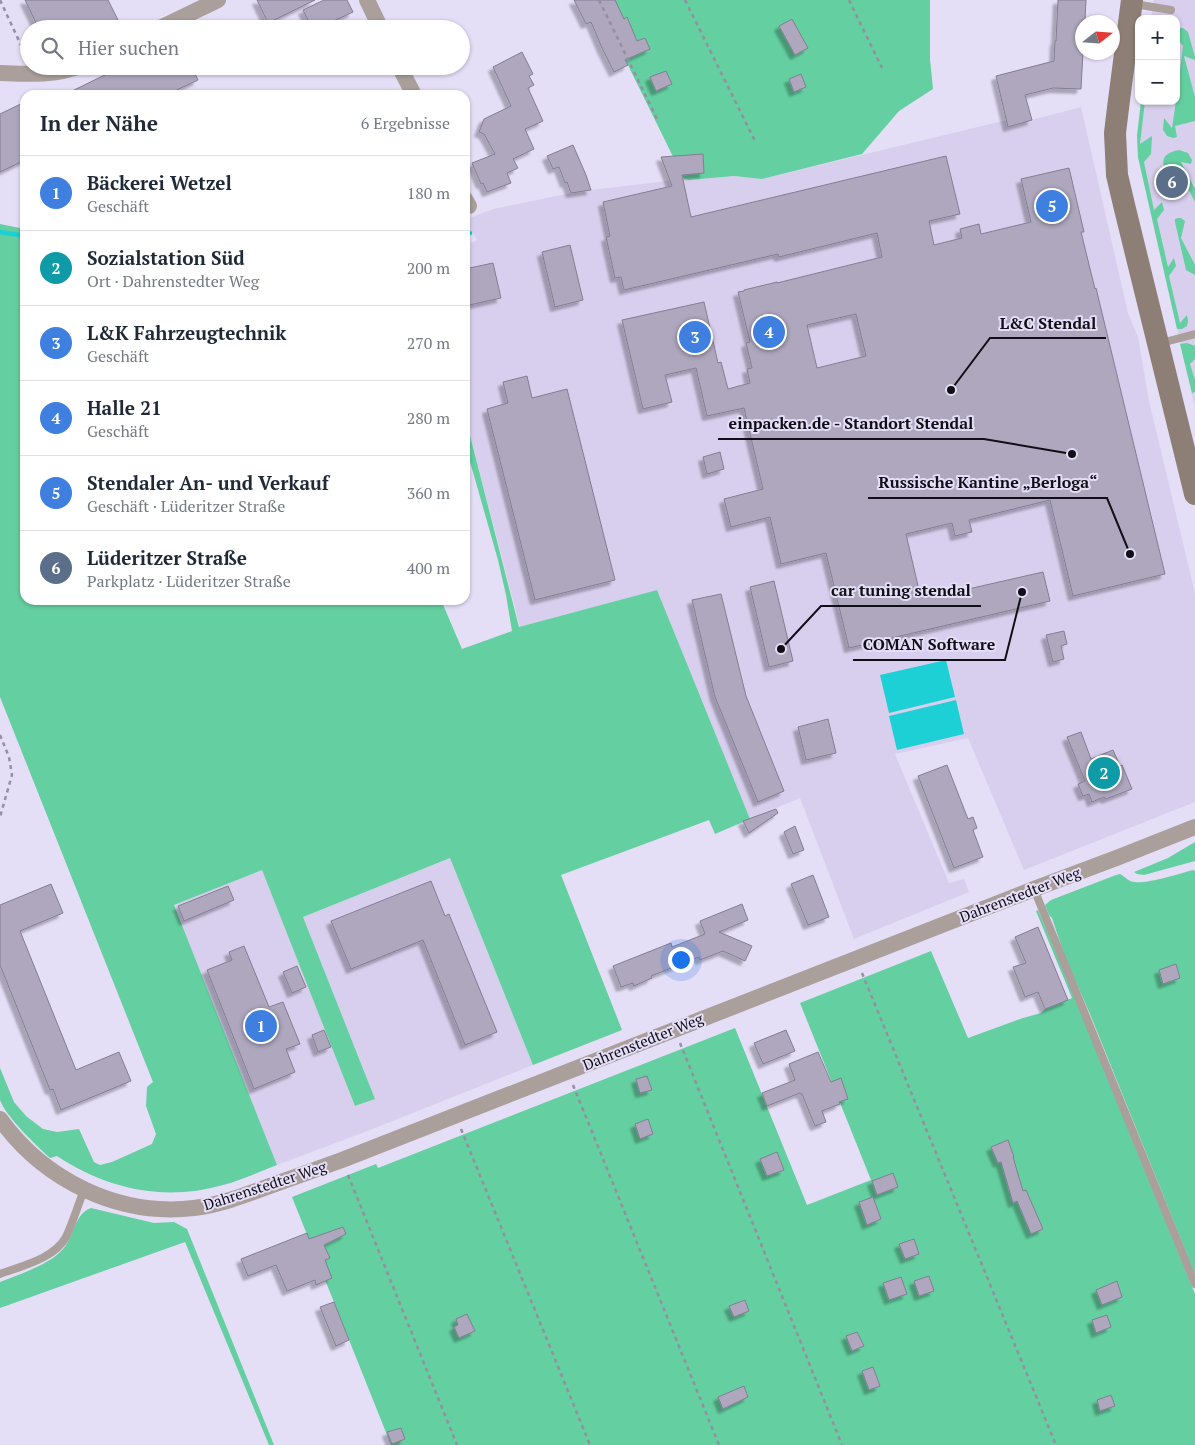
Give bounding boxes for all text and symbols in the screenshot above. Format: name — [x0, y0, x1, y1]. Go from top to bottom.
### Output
north arrow — [1075, 15, 1120, 60]
map controls — [1135, 15, 1180, 105]
button: + — [1135, 15, 1180, 60]
search box — [20, 20, 470, 75]
icon: search — [38, 34, 66, 62]
text: Hier suchen — [78, 35, 179, 60]
button: − — [1135, 60, 1180, 105]
text: In der Nähe — [40, 109, 158, 137]
text: 6 Ergebnisse — [361, 112, 450, 134]
pin: 6 — [1156, 163, 1188, 201]
text: Bäckerei Wetzel — [87, 170, 232, 195]
text: 1 — [51, 182, 61, 204]
text: 180 m — [407, 182, 450, 204]
pin: 5 — [1036, 187, 1068, 225]
text: Geschäft — [87, 195, 149, 217]
text: Sozialstation Süd — [87, 245, 245, 270]
text: 2 — [51, 257, 61, 279]
text: 200 m — [407, 257, 450, 279]
text: Ort · Dahrenstedter Weg — [87, 270, 259, 292]
callout: L&C Stendal — [990, 307, 1106, 338]
text: L&C Stendal — [1000, 312, 1096, 334]
pin: 4 — [753, 313, 785, 351]
pin: 3 — [679, 318, 711, 356]
text: L&K Fahrzeugtechnik — [87, 320, 286, 345]
text: 3 — [51, 332, 61, 354]
text: 270 m — [407, 332, 450, 354]
text: Geschäft — [87, 345, 149, 367]
text: Halle 21 — [87, 395, 162, 420]
text: 4 — [51, 407, 61, 429]
text: 280 m — [407, 407, 450, 429]
callout: einpacken.de - Standort Stendal — [718, 408, 984, 439]
text: einpacken.de - Standort Stendal — [729, 412, 973, 434]
text: Geschäft — [87, 420, 149, 442]
callout: Russische Kantine „Berloga“ — [868, 467, 1107, 498]
text: Stendaler An- und Verkauf — [87, 470, 329, 495]
text: Russische Kantine „Berloga“ — [879, 471, 1097, 493]
text: 5 — [51, 482, 61, 504]
text: 360 m — [407, 482, 450, 504]
text: Geschäft · Lüderitzer Straße — [87, 495, 285, 517]
text: Lüderitzer Straße — [87, 545, 247, 570]
text: 6 — [51, 557, 61, 579]
text: 400 m — [407, 557, 450, 579]
text: Parkplatz · Lüderitzer Straße — [87, 570, 291, 592]
callout: car tuning stendal — [821, 575, 981, 606]
text: car tuning stendal — [831, 579, 971, 601]
callout: COMAN Software — [853, 629, 1005, 660]
text: COMAN Software — [863, 633, 996, 655]
pin: 2 — [1088, 754, 1120, 792]
street label: Dahrenstedter Weg — [956, 861, 1084, 926]
your location — [668, 947, 694, 973]
pin: 1 — [245, 1007, 277, 1045]
street label: Dahrenstedter Weg — [579, 1007, 707, 1074]
street label: Dahrenstedter Weg — [201, 1155, 330, 1214]

